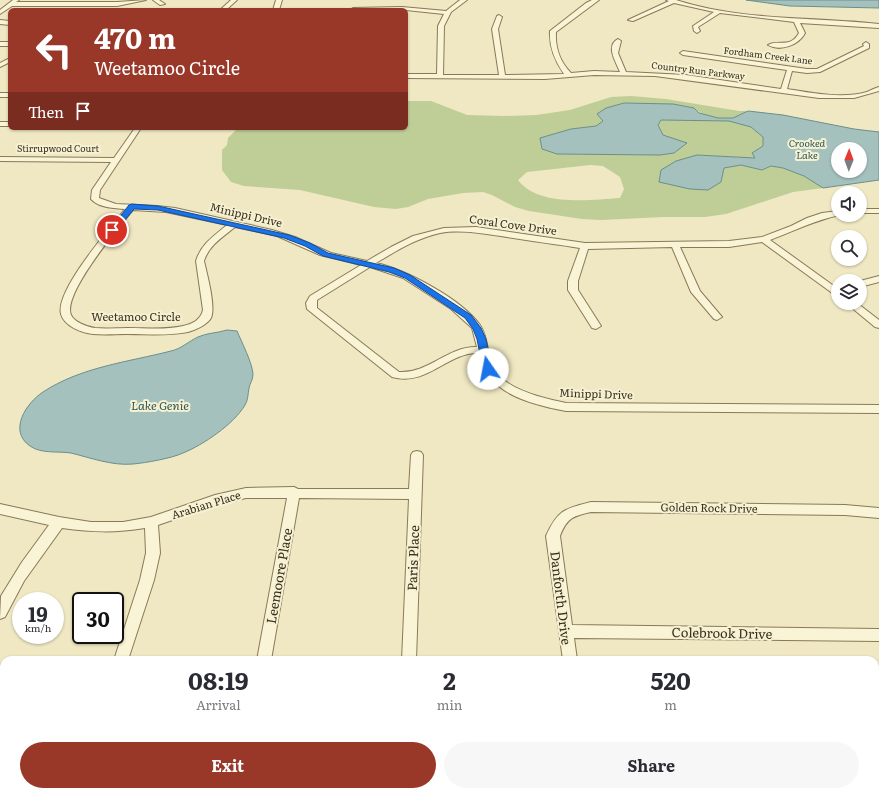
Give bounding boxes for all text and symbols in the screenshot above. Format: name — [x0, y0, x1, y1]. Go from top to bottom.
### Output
text: 470 m — [94, 16, 176, 58]
icon: left — [28, 24, 80, 76]
street label: Fordham Creek Lane — [723, 43, 814, 67]
text: Weetamoo Circle — [94, 54, 240, 81]
street label: Country Run Parkway — [651, 57, 746, 83]
text: Then — [28, 100, 64, 123]
icon: arrive — [72, 100, 94, 122]
water label: Crooked Lake — [789, 135, 826, 162]
street label: Stirrupwood Court — [17, 141, 99, 155]
north arrow — [831, 142, 867, 178]
map controls — [831, 142, 867, 310]
button: sound — [831, 186, 867, 222]
street label: Minippi Drive — [208, 198, 284, 230]
street label: Coral Cove Drive — [468, 210, 558, 238]
pin — [95, 213, 129, 247]
icon: arrive — [101, 219, 123, 241]
button: search — [831, 230, 867, 266]
button: layers — [831, 274, 867, 310]
street label: Weetamoo Circle — [91, 308, 181, 324]
position arrow — [467, 348, 509, 390]
street label: Minippi Drive — [559, 384, 633, 402]
water label: Lake Genie — [131, 396, 189, 414]
street label: Arabian Place — [169, 486, 243, 522]
street label: Golden Rock Drive — [660, 498, 758, 516]
street label: Paris Place — [402, 524, 423, 591]
street label: Leemoore Place — [261, 526, 296, 625]
street label: Danforth Drive — [546, 550, 577, 646]
speed limit sign: 30 — [72, 592, 124, 644]
text: 19 — [28, 598, 48, 628]
text: km/h — [25, 620, 51, 635]
street label: Colebrook Drive — [672, 622, 773, 643]
text: 08:19 — [188, 662, 249, 697]
text: 2 — [443, 662, 456, 697]
text: 520 — [650, 662, 691, 697]
text: Arrival — [196, 695, 241, 714]
text: min — [437, 695, 462, 714]
text: m — [664, 695, 677, 714]
button: Exit — [20, 742, 436, 788]
button: Share — [444, 742, 859, 788]

